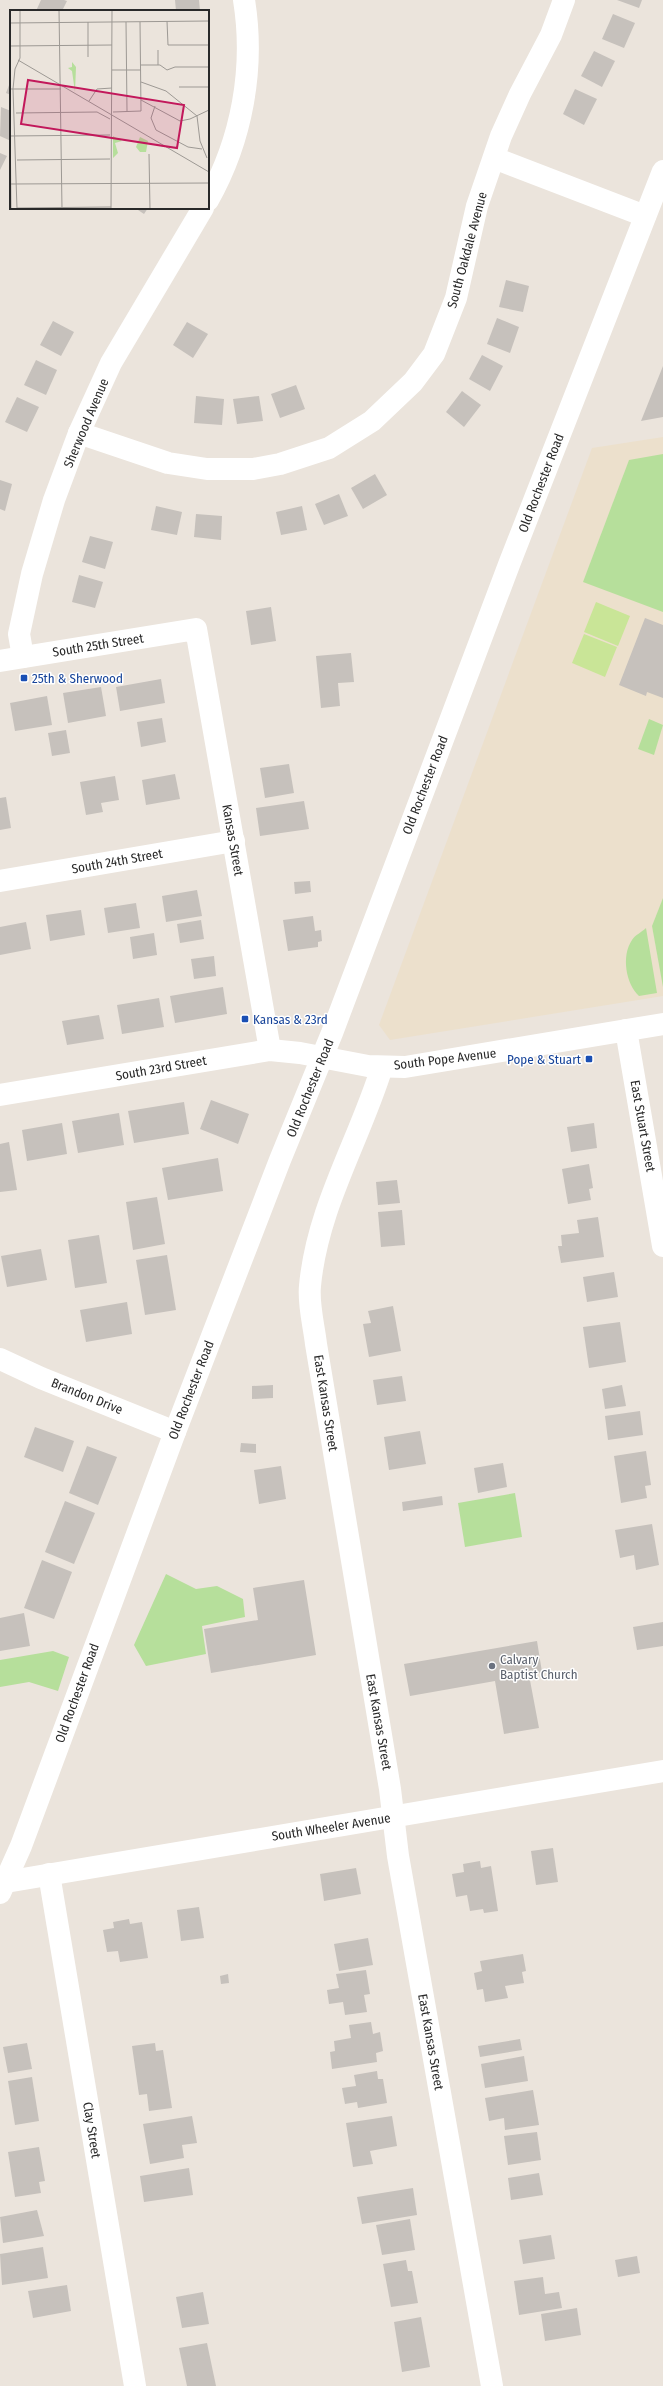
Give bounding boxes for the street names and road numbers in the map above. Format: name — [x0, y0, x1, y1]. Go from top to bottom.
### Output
street label: South Oakdale Avenue — [444, 190, 490, 310]
street label: Sherwood Avenue — [60, 376, 112, 470]
street label: Old Rochester Road — [515, 431, 567, 535]
street label: South 25th Street — [51, 630, 145, 660]
street label: Old Rochester Road — [399, 733, 451, 837]
street label: Kansas Street — [219, 803, 247, 878]
street label: South 24th Street — [70, 845, 164, 876]
street label: Old Rochester Road — [283, 1037, 337, 1139]
street label: South Pope Avenue — [393, 1045, 497, 1073]
street label: South 23rd Street — [114, 1052, 208, 1083]
street label: East Stuart Street — [628, 1079, 659, 1174]
street label: Old Rochester Road — [165, 1338, 217, 1442]
street label: East Kansas Street — [311, 1354, 341, 1453]
street label: Brandon Drive — [49, 1375, 125, 1417]
street label: Old Rochester Road — [52, 1641, 102, 1745]
street label: East Kansas Street — [363, 1673, 395, 1772]
street label: South Wheeler Avenue — [271, 1810, 391, 1844]
street label: East Kansas Street — [415, 1993, 447, 2092]
street label: Clay Street — [80, 2101, 104, 2160]

